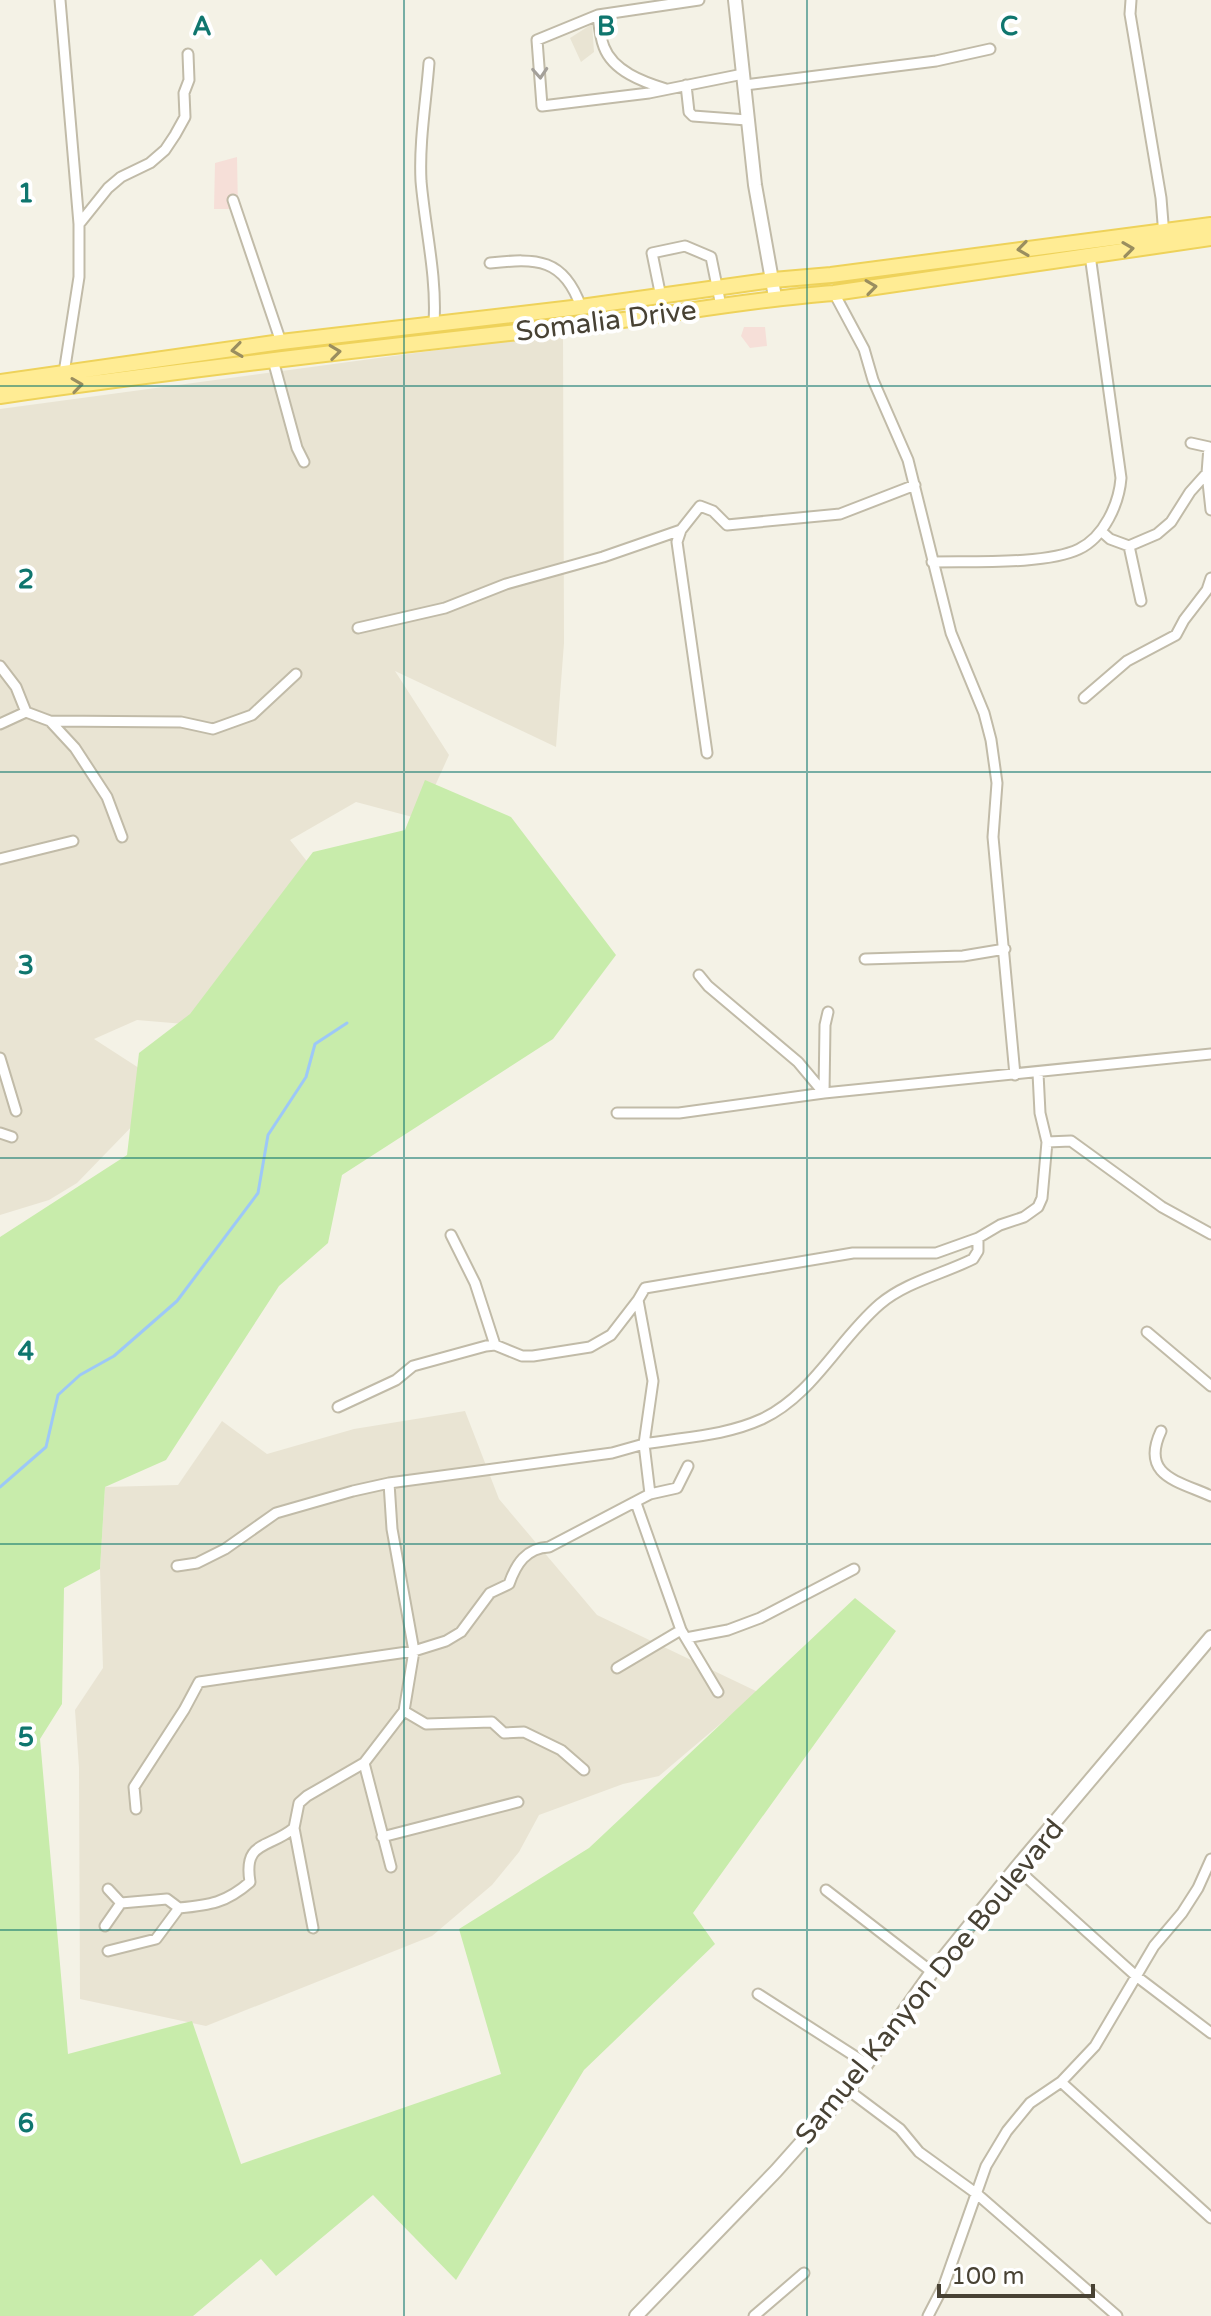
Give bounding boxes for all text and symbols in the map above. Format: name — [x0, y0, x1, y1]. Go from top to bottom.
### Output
text: A — [192, 11, 212, 42]
text: B — [597, 11, 615, 42]
text: C — [1000, 11, 1018, 42]
one-way arrow — [531, 67, 548, 80]
text: 1 — [18, 178, 34, 209]
one-way arrow — [1016, 240, 1029, 257]
one-way arrow — [1121, 241, 1135, 258]
one-way arrow — [864, 279, 878, 296]
street label: Somalia Drive — [514, 293, 698, 349]
one-way arrow — [230, 341, 244, 358]
one-way arrow — [329, 344, 342, 361]
one-way arrow — [70, 377, 84, 394]
text: 2 — [18, 564, 34, 595]
text: 3 — [18, 950, 34, 981]
text: 4 — [18, 1336, 34, 1367]
text: 5 — [18, 1722, 34, 1753]
street label: Samuel Kanyon Doe Boulevard — [788, 1812, 1071, 2151]
text: 6 — [18, 2108, 34, 2139]
scale bar — [939, 2248, 1093, 2298]
text: 100 m — [951, 2262, 1025, 2291]

